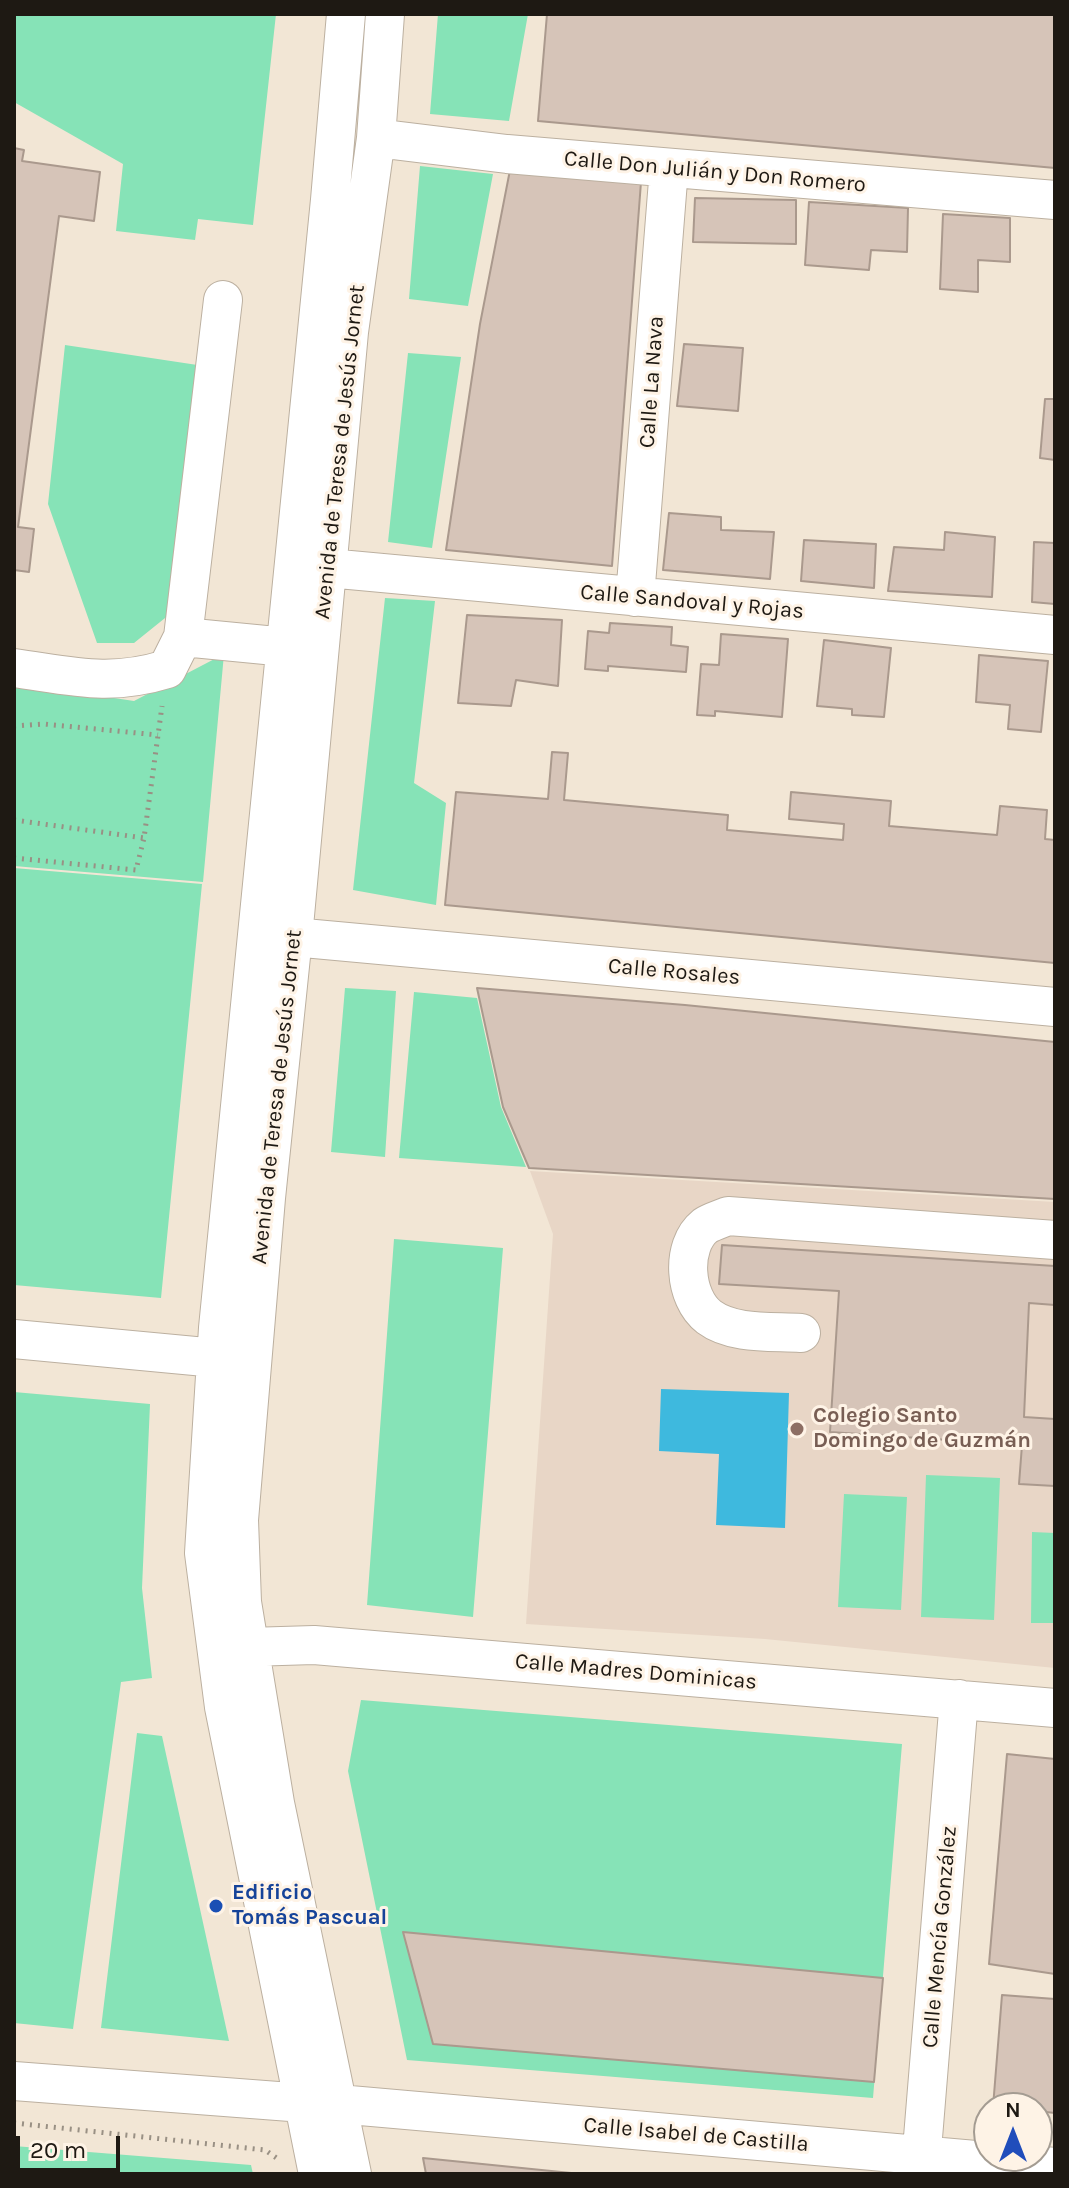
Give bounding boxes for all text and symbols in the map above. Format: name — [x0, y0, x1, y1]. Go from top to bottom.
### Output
street label: Calle Don Julián y Don Romero — [563, 146, 867, 198]
street label: Avenida de Teresa de Jesús Jornet — [309, 283, 371, 621]
street label: Calle La Nava — [634, 315, 670, 449]
street label: Calle Sandoval y Rojas — [579, 579, 805, 625]
street label: Avenida de Teresa de Jesús Jornet — [246, 928, 308, 1266]
street label: Calle Rosales — [607, 953, 741, 991]
place label: Colegio Santo Domingo de Guzmán — [813, 1403, 1031, 1454]
marker: Colegio Santo Domingo de Guzmán — [788, 1420, 806, 1438]
street label: Calle Madres Dominicas — [514, 1648, 758, 1696]
street label: Calle Mencía González — [917, 1825, 963, 2049]
place label: Edificio Tomás Pascual — [232, 1880, 387, 1932]
marker: Edificio Tomás Pascual — [207, 1897, 225, 1915]
north arrow — [973, 2092, 1053, 2172]
text: N — [1005, 2097, 1021, 2123]
street label: Calle Isabel de Castilla — [582, 2112, 810, 2158]
scale bar — [20, 2120, 124, 2170]
text: 20 m — [30, 2136, 86, 2164]

